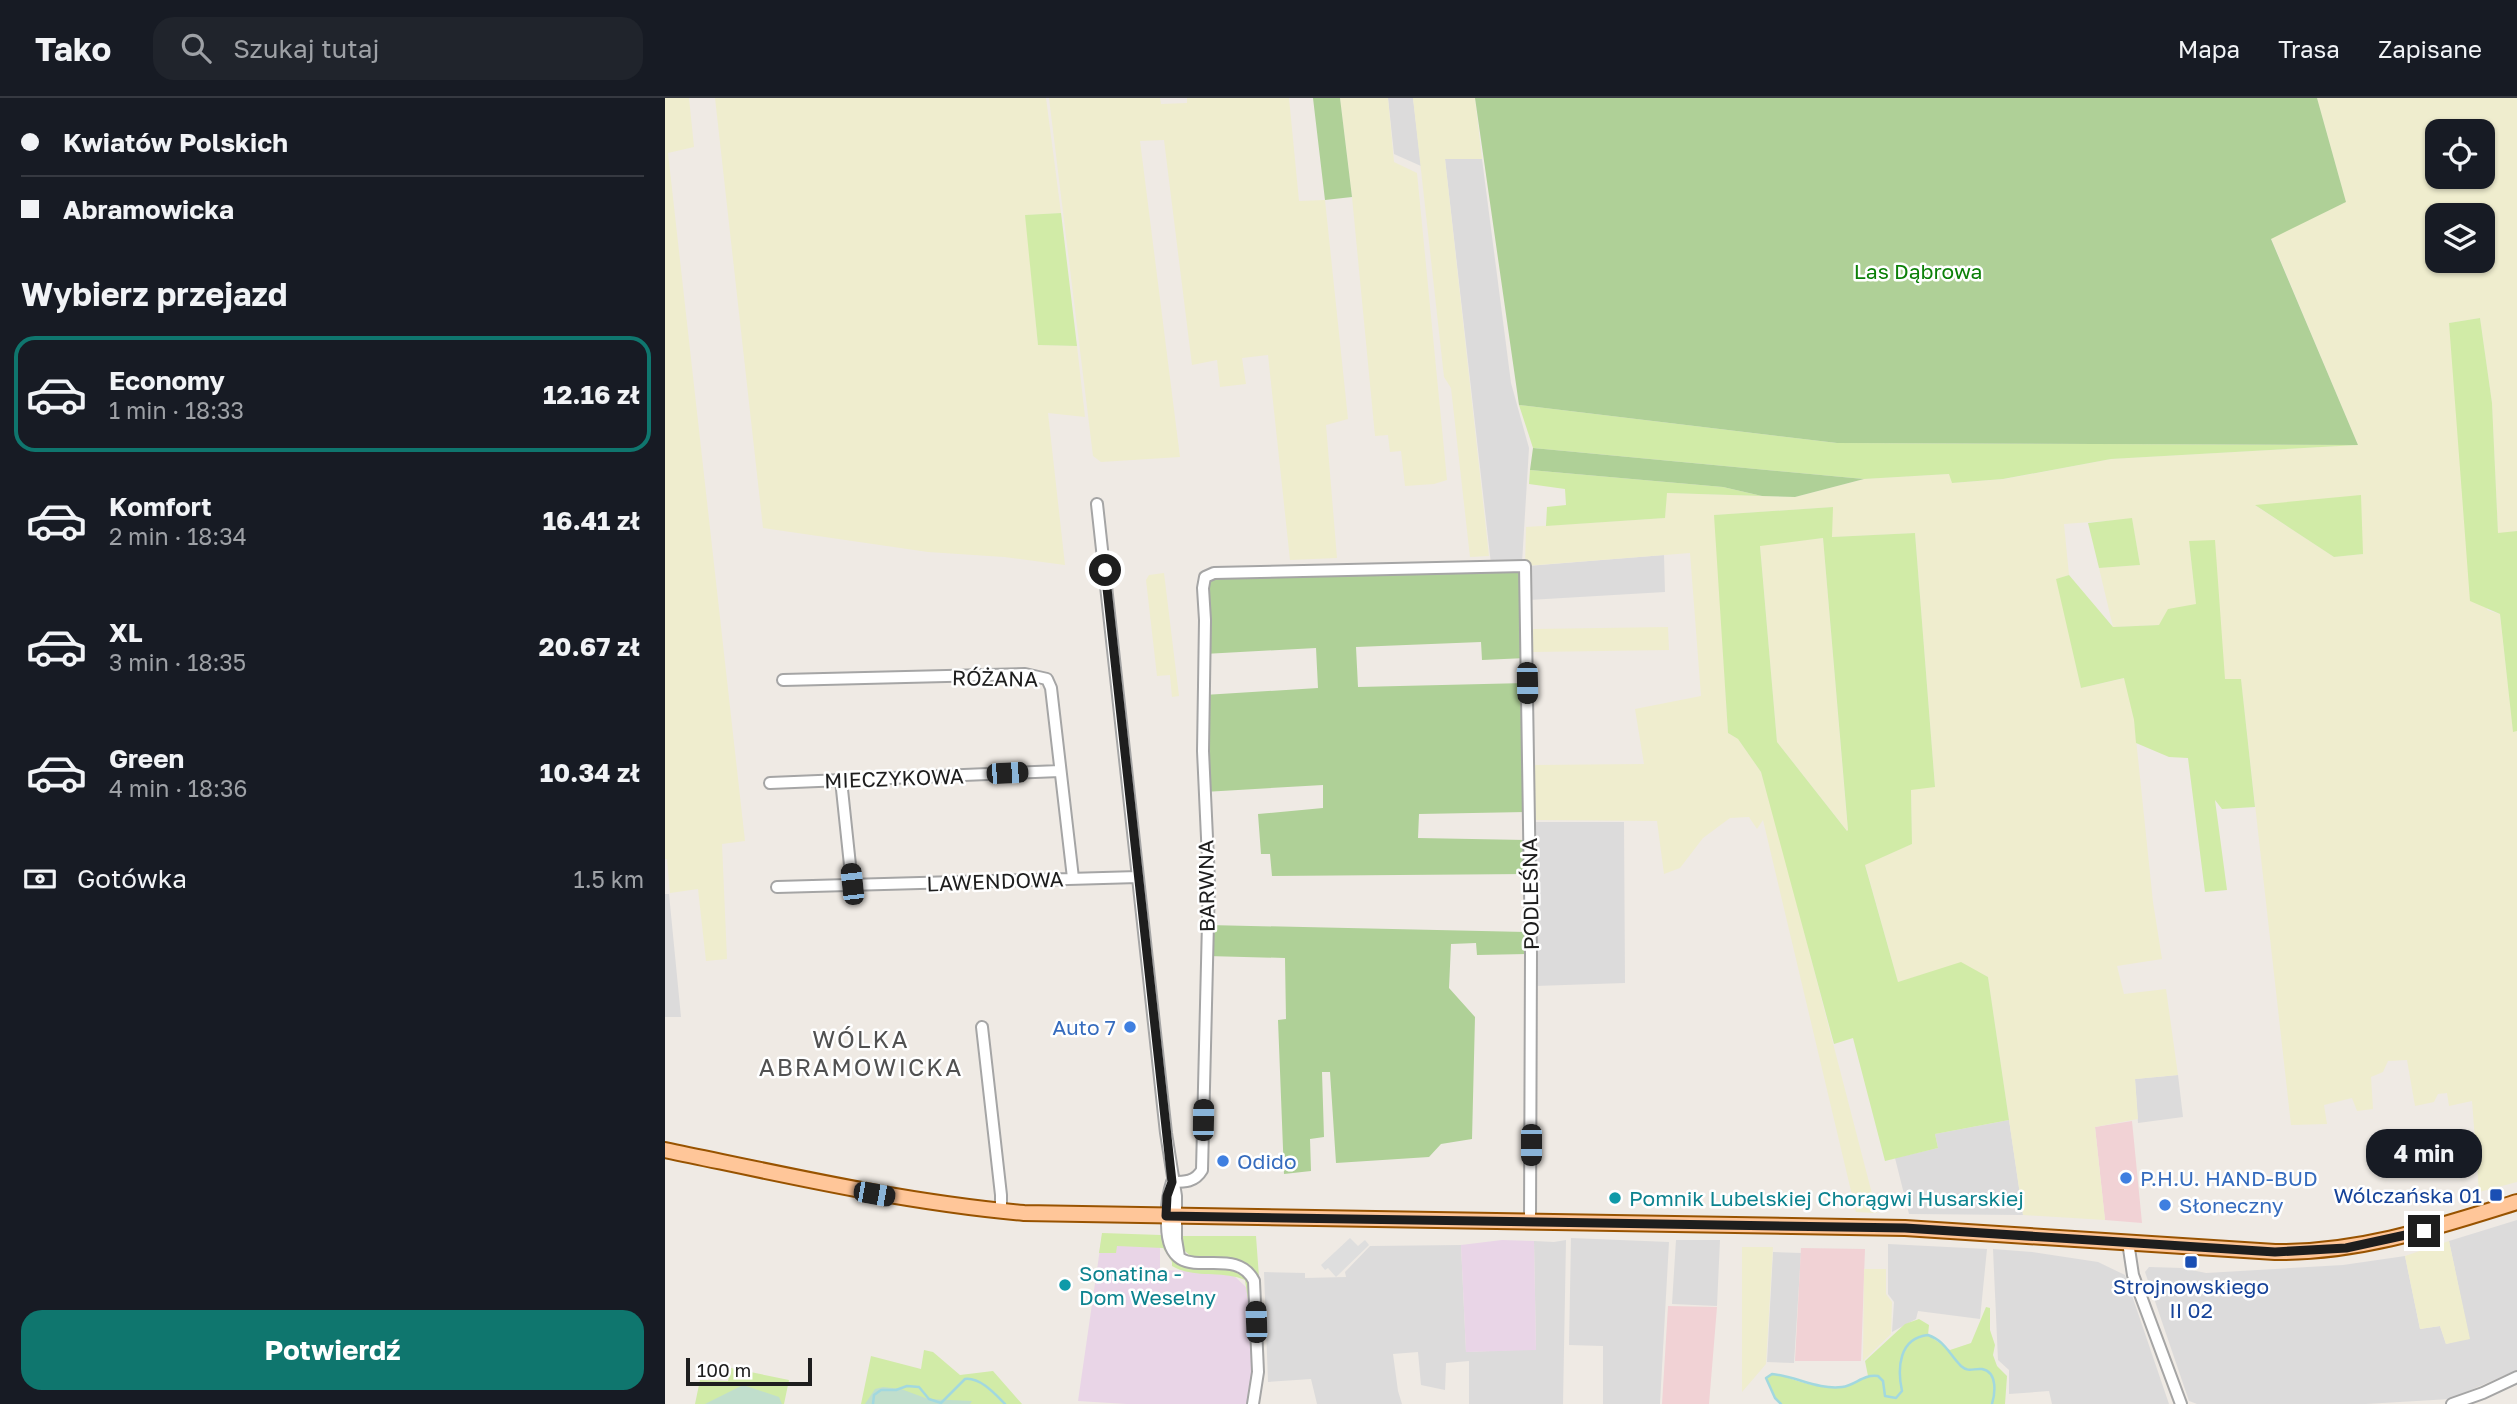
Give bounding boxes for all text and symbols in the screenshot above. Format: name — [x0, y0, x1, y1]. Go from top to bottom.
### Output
search box — [153, 17, 643, 80]
text: Tako — [35, 29, 111, 68]
icon: search — [177, 29, 215, 67]
text: Szukaj tutaj — [233, 33, 379, 64]
text: Mapa — [2178, 34, 2240, 63]
text: Trasa — [2278, 34, 2340, 63]
text: Zapisane — [2378, 34, 2482, 63]
map controls — [2425, 119, 2495, 273]
button: locate — [2425, 119, 2495, 189]
text: Kwiatów Polskich — [63, 127, 288, 158]
text: Abramowicka — [63, 194, 234, 225]
button: layers — [2425, 203, 2495, 273]
park label: Las Dąbrowa — [1854, 258, 1982, 284]
text: Wybierz przejazd — [21, 275, 287, 313]
icon: car — [25, 363, 88, 426]
text: Economy — [109, 365, 225, 396]
text: 12.16 zł — [543, 379, 640, 410]
text: 1 min · 18:33 — [109, 396, 244, 424]
icon: car — [25, 489, 88, 552]
text: Komfort — [109, 491, 212, 522]
text: 16.41 zł — [543, 505, 640, 536]
text: 2 min · 18:34 — [109, 522, 247, 550]
route start — [1089, 554, 1121, 586]
icon: car — [25, 615, 88, 678]
text: XL — [109, 617, 143, 648]
text: 20.67 zł — [539, 631, 640, 662]
text: 3 min · 18:35 — [109, 648, 246, 676]
car — [1517, 662, 1538, 704]
street label: RÓŻANA — [952, 664, 1038, 692]
icon: car — [25, 741, 88, 804]
text: Green — [109, 743, 184, 774]
text: 10.34 zł — [540, 757, 640, 788]
car — [986, 761, 1029, 785]
street label: MIECZYKOWA — [824, 763, 964, 793]
text: 4 min · 18:36 — [109, 774, 247, 802]
street label: PODLEŚNA — [1516, 838, 1544, 950]
street label: BARWNA — [1192, 840, 1220, 932]
icon: cash — [21, 860, 59, 898]
car — [840, 862, 865, 906]
text: Gotówka — [77, 863, 187, 894]
text: 1.5 km — [574, 865, 644, 893]
street label: LAWENDOWA — [926, 866, 1064, 896]
place label: Auto 7 — [1052, 1014, 1116, 1040]
marker: Auto 7 — [1122, 1019, 1138, 1035]
district label: WÓLKA ABRAMOWICKA — [759, 1024, 963, 1081]
car — [1193, 1099, 1214, 1141]
car — [1521, 1124, 1542, 1166]
callout: 4 min — [2366, 1130, 2482, 1178]
text: 4 min — [2394, 1139, 2454, 1167]
place label: Odido — [1237, 1148, 1297, 1174]
marker: Odido — [1215, 1153, 1231, 1169]
place label: P.H.U. HAND-BUD — [2140, 1165, 2318, 1191]
marker: P.H.U. HAND-BUD — [2118, 1170, 2134, 1186]
car — [852, 1180, 897, 1208]
place label: Wólczańska 01 — [2334, 1182, 2482, 1208]
place label: Pomnik Lubelskiej Chorągwi Husarskiej — [1629, 1185, 2024, 1211]
marker: Wólczańska 01 — [2488, 1187, 2504, 1203]
marker: Pomnik Lubelskiej Chorągwi Husarskiej — [1607, 1190, 1623, 1206]
place label: Słoneczny — [2179, 1192, 2284, 1218]
marker: Słoneczny — [2157, 1197, 2173, 1213]
route end — [2408, 1215, 2440, 1247]
marker: Strojnowskiego II 02 — [2183, 1254, 2199, 1270]
place label: Sonatina - Dom Weselny — [1079, 1260, 1216, 1310]
place label: Strojnowskiego II 02 — [2113, 1273, 2269, 1323]
marker: Sonatina - Dom Weselny — [1057, 1277, 1073, 1293]
car — [1245, 1301, 1268, 1343]
button: Potwierdź — [21, 1310, 644, 1390]
scale bar — [686, 1355, 812, 1387]
text: 100 m — [697, 1358, 751, 1381]

